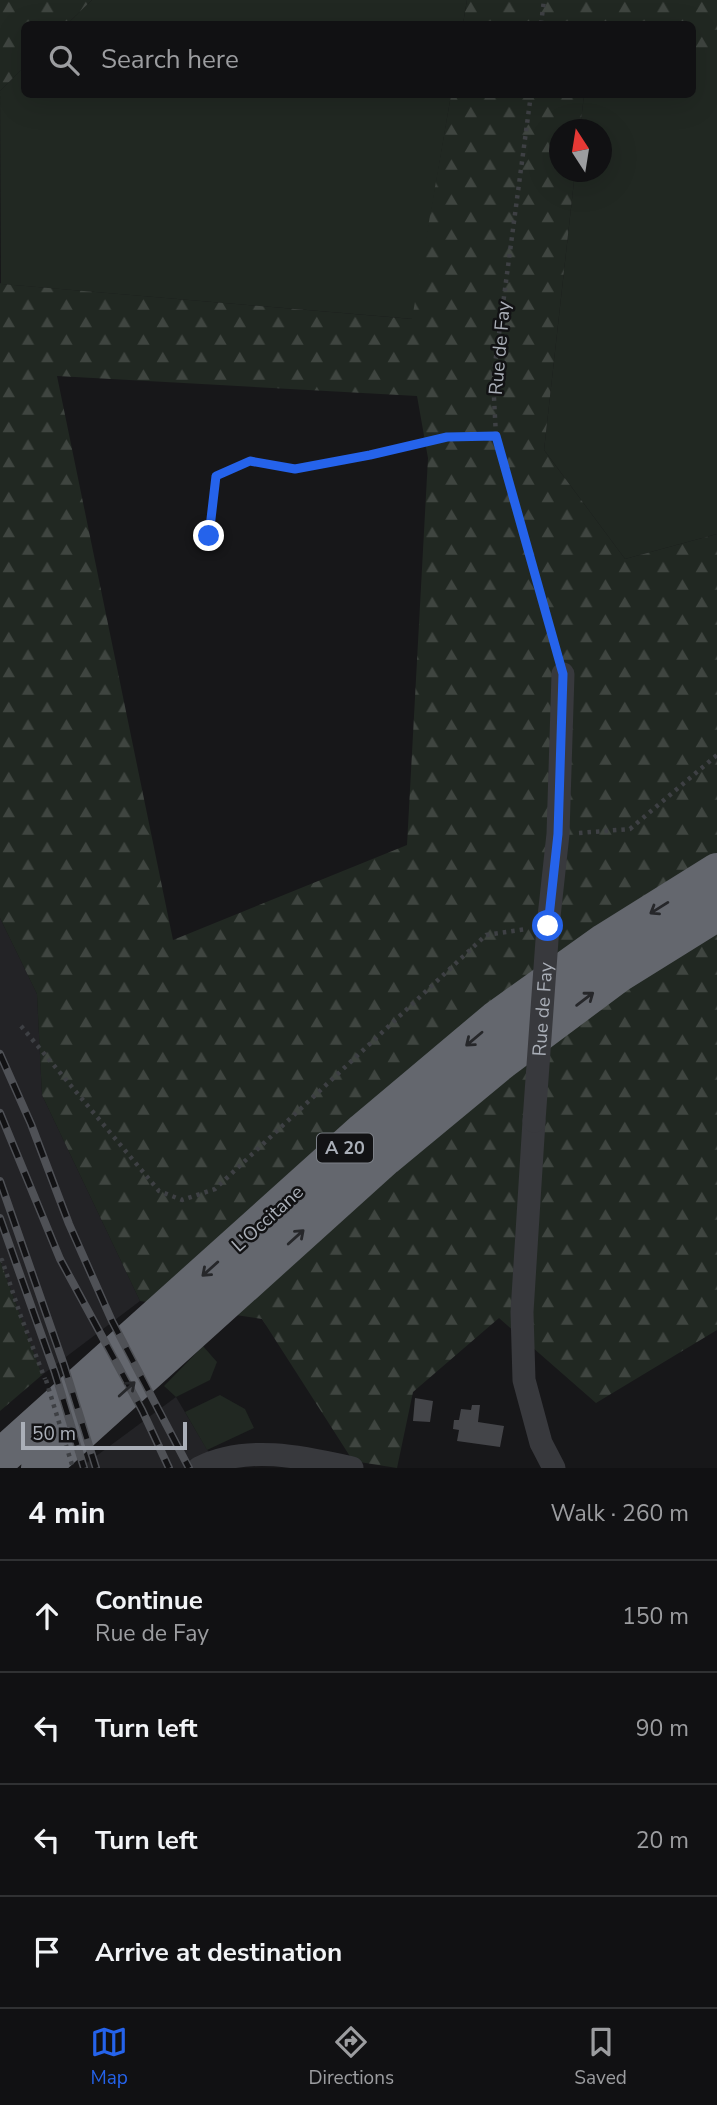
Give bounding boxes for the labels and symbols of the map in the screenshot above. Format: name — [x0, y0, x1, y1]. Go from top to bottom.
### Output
north arrow — [549, 119, 612, 182]
street label: Rue de Fay — [483, 300, 517, 396]
route end — [193, 520, 224, 551]
one-way arrow — [650, 901, 670, 915]
route start — [532, 910, 563, 941]
street label: Rue de Fay — [527, 961, 559, 1057]
one-way arrow — [575, 992, 594, 1006]
one-way arrow — [465, 1031, 483, 1047]
road number: A 20 — [317, 1134, 373, 1162]
street label: L'Occitane — [226, 1179, 309, 1258]
one-way arrow — [287, 1229, 305, 1245]
one-way arrow — [201, 1261, 219, 1277]
one-way arrow — [118, 1381, 135, 1398]
scale bar — [21, 1419, 187, 1451]

